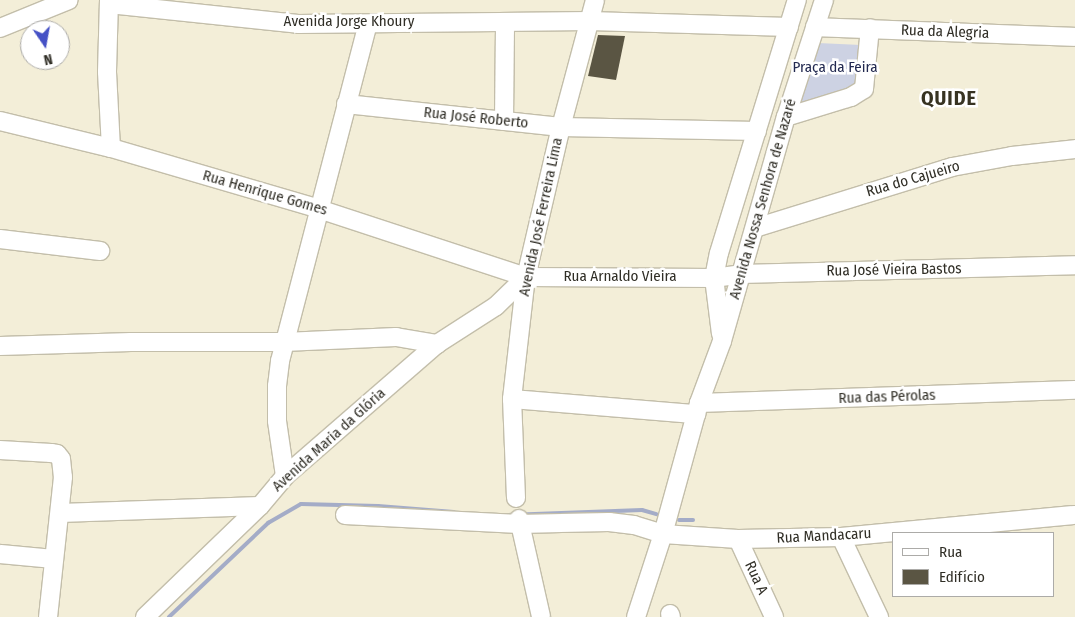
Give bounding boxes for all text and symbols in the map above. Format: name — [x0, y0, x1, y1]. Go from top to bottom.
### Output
street label: Avenida Jorge Khoury — [284, 13, 414, 31]
north arrow — [20, 20, 70, 70]
street label: Rua da Alegria — [901, 21, 989, 43]
text: N — [42, 50, 54, 68]
park label: Praça da Feira — [792, 59, 878, 77]
district label: QUIDE — [920, 86, 978, 110]
street label: Avenida Nossa Senhora de Nazaré — [726, 97, 800, 301]
street label: Rua José Roberto — [423, 104, 529, 132]
street label: Avenida José Ferreira Lima — [515, 136, 567, 298]
street label: Rua do Cajueiro — [864, 157, 962, 201]
street label: Rua Henrique Gomes — [201, 167, 329, 219]
street label: Rua José Vieira Bastos — [826, 260, 962, 280]
street label: Rua Arnaldo Vieira — [563, 268, 677, 286]
street label: Avenida Maria da Glória — [269, 384, 389, 496]
street label: Rua das Pérolas — [838, 386, 936, 408]
street label: Rua Mandacaru — [776, 525, 872, 547]
legend — [892, 532, 1055, 597]
text: Rua — [939, 543, 962, 561]
street label: Rua A — [740, 558, 772, 598]
text: Edifício — [939, 568, 985, 586]

